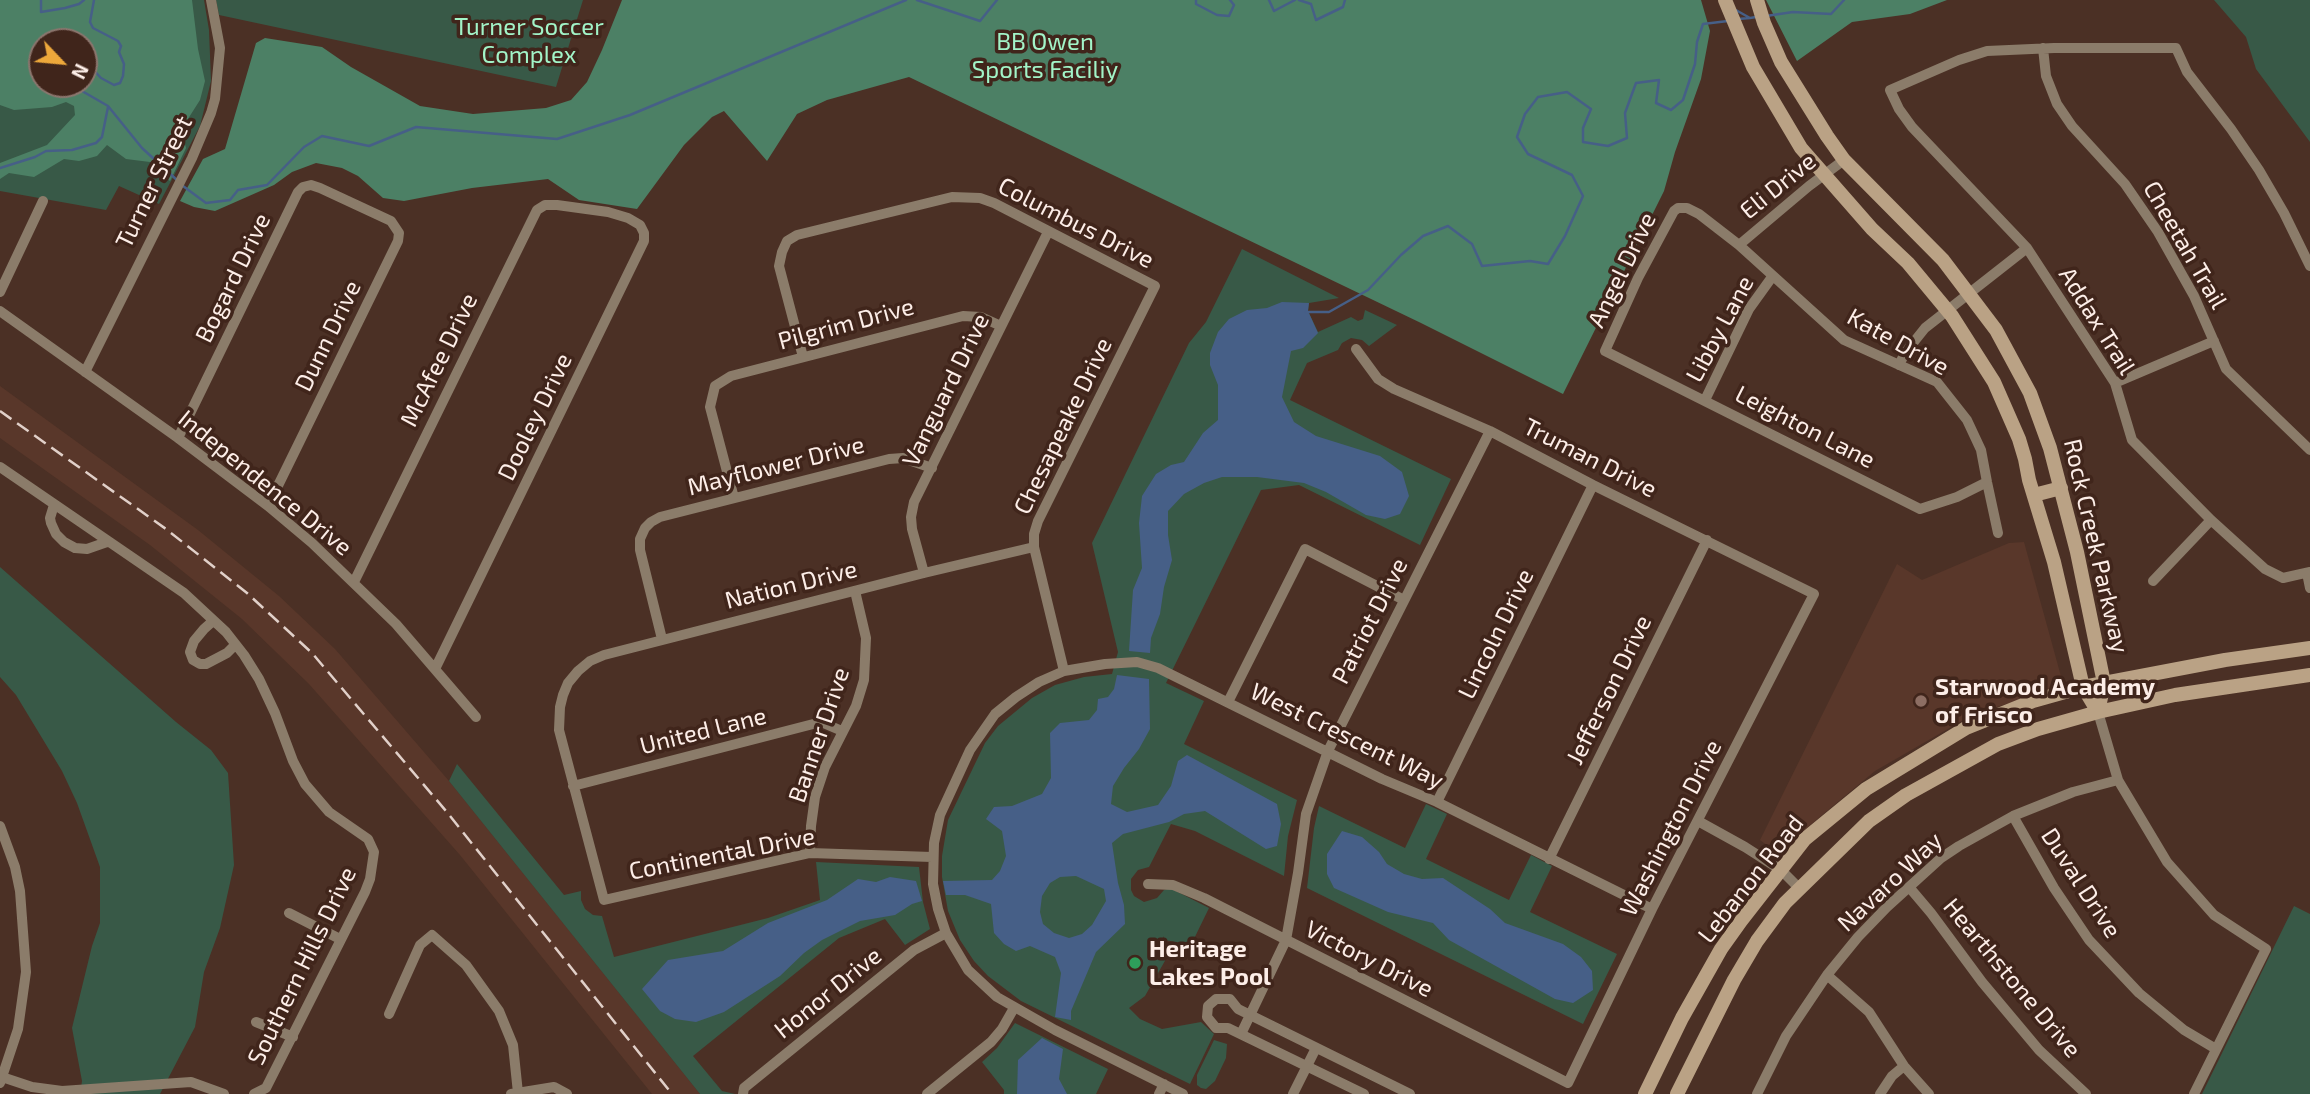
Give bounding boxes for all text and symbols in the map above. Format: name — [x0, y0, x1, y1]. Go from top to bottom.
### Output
park label: Turner Soccer Complex — [454, 13, 604, 69]
north arrow — [28, 28, 98, 98]
park label: BB Owen Sports Faciliy — [972, 28, 1118, 84]
text: N — [67, 60, 94, 83]
street label: Turner Street — [110, 111, 198, 253]
street label: Eli Drive — [1734, 147, 1822, 225]
street label: Columbus Drive — [993, 171, 1159, 275]
street label: Cheetah Trail — [2137, 176, 2233, 314]
street label: Angel Drive — [1582, 208, 1662, 332]
street label: Bogard Drive — [189, 209, 277, 347]
street label: Addax Trail — [2053, 262, 2141, 380]
street label: Libby Lane — [1680, 271, 1760, 387]
street label: Dunn Drive — [289, 276, 367, 396]
street label: McAfee Drive — [394, 289, 484, 431]
street label: Pilgrim Drive — [775, 292, 917, 356]
street label: Kate Drive — [1842, 302, 1954, 382]
street label: Vanguard Drive — [897, 309, 995, 471]
street label: Chesapeake Drive — [1008, 333, 1118, 519]
street label: Dooley Drive — [492, 349, 578, 485]
street label: Leighton Lane — [1730, 379, 1880, 475]
street label: Independence Drive — [172, 404, 358, 562]
street label: Truman Drive — [1519, 412, 1661, 504]
street label: Mayflower Drive — [685, 430, 867, 502]
street label: Rock Creek Parkway — [2057, 436, 2135, 656]
street label: Patriot Drive — [1326, 553, 1414, 689]
street label: Nation Drive — [722, 555, 860, 615]
street label: Lincoln Drive — [1452, 564, 1540, 704]
street label: Jefferson Drive — [1560, 611, 1658, 769]
street label: Banner Drive — [782, 664, 856, 806]
place label: Starwood Academy of Frisco — [1935, 673, 2155, 729]
street label: West Crescent Way — [1246, 677, 1448, 795]
marker: Starwood Academy of Frisco — [1913, 693, 1929, 709]
street label: United Lane — [637, 701, 769, 761]
street label: Washington Drive — [1614, 735, 1728, 921]
street label: Lebanon Road — [1692, 809, 1810, 949]
street label: Continental Drive — [627, 822, 817, 886]
street label: Duval Drive — [2035, 823, 2127, 943]
street label: Navaro Way — [1832, 826, 1948, 938]
street label: Southern Hills Drive — [242, 862, 362, 1070]
street label: Hearthstone Drive — [1937, 893, 2087, 1063]
street label: Victory Drive — [1300, 914, 1438, 1004]
place label: Heritage Lakes Pool — [1149, 935, 1271, 991]
street label: Honor Drive — [769, 941, 887, 1045]
marker: Heritage Lakes Pool — [1127, 955, 1143, 971]

